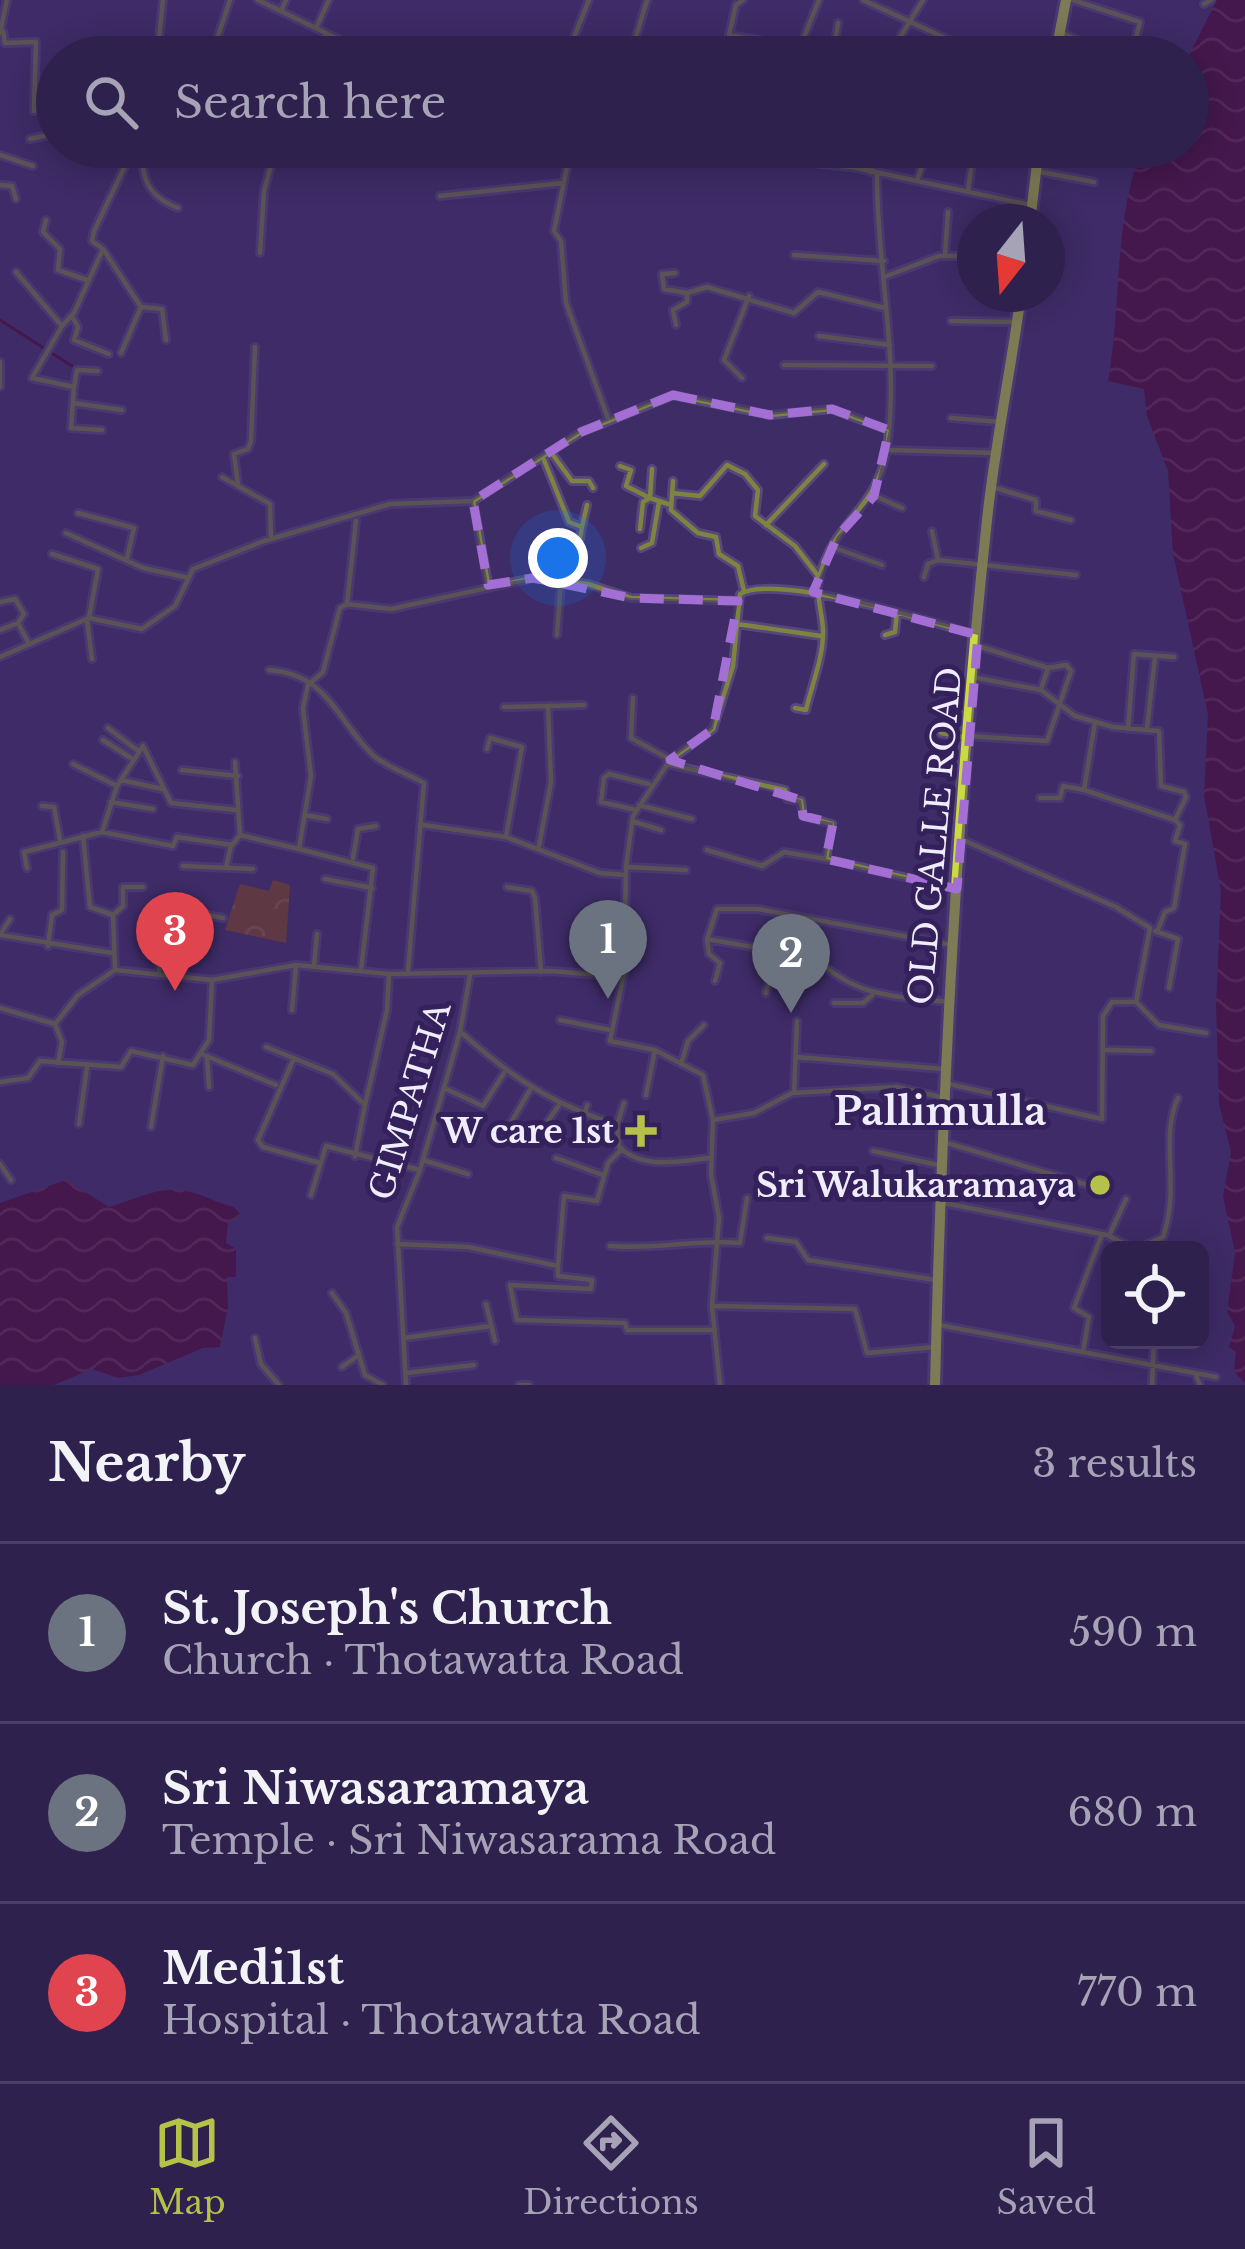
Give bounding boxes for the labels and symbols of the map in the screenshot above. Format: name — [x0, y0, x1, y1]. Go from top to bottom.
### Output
north arrow — [957, 204, 1065, 312]
your location — [528, 528, 588, 588]
street label: OLD GALLE ROAD — [900, 665, 970, 1007]
pin: 3 — [136, 892, 214, 991]
pin: 1 — [569, 900, 647, 999]
pin: 2 — [752, 914, 830, 1013]
street label: GIMPATHA — [360, 997, 460, 1205]
district label: Pallimulla — [834, 1087, 1046, 1136]
place label: W care 1st — [441, 1111, 614, 1152]
marker: W care 1st — [625, 1115, 657, 1147]
place label: Sri Walukaramaya — [756, 1165, 1076, 1206]
marker: Sri Walukaramaya — [1087, 1172, 1113, 1198]

